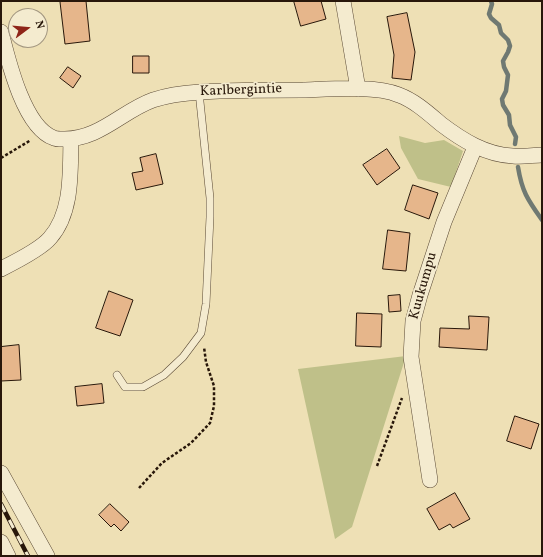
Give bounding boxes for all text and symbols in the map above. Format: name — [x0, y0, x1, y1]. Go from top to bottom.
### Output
north arrow — [8, 8, 48, 48]
text: N — [31, 19, 47, 31]
street label: Karlbergintie — [200, 81, 282, 101]
street label: Kuukumpu — [406, 250, 442, 322]

